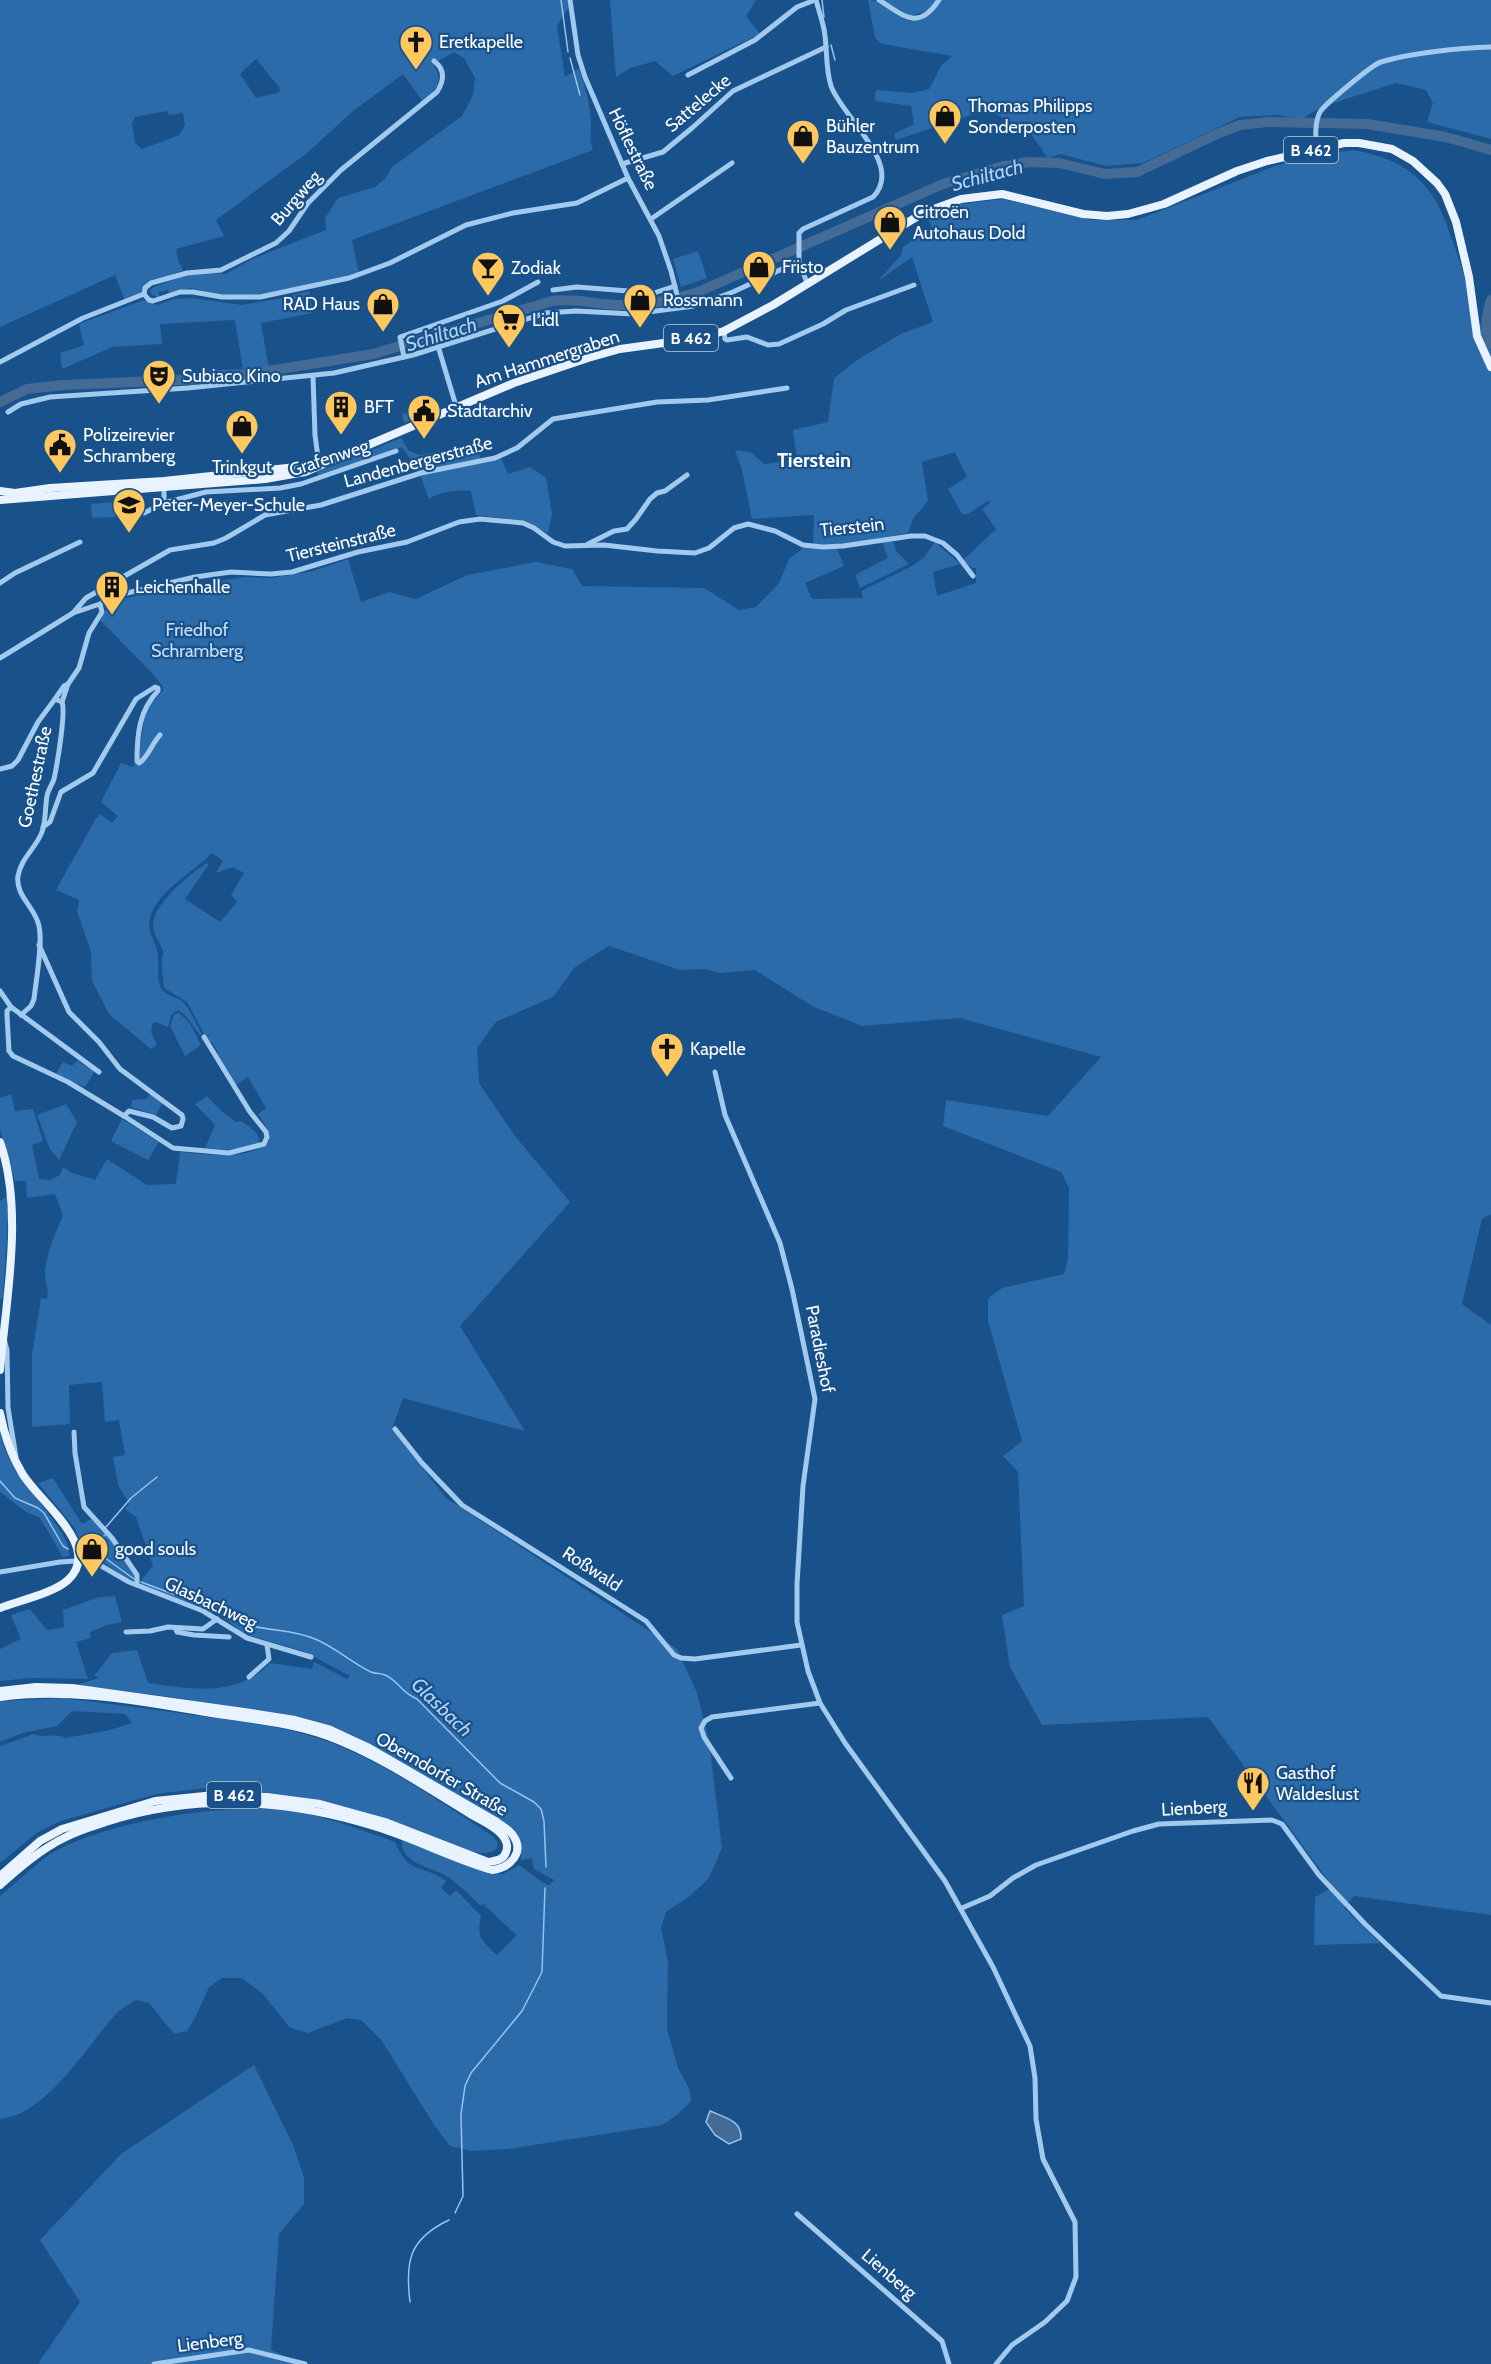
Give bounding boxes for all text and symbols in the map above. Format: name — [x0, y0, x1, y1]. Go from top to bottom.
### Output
church icon: Eretkapelle — [398, 24, 434, 71]
place label: Eretkapelle — [439, 31, 523, 53]
street label: Sattelecke — [661, 69, 735, 137]
place label: Thomas Philipps Sonderposten — [968, 95, 1092, 138]
shop icon: Thomas Philipps Sonderposten — [927, 98, 963, 145]
street label: Höflestraße — [604, 104, 662, 194]
place label: Bühler Bauzentrum — [826, 115, 919, 158]
shop icon: Bühler Bauzentrum — [785, 118, 821, 165]
road number: B 462 — [1284, 137, 1338, 163]
water label: Schiltach — [948, 154, 1026, 196]
street label: Burgweg — [266, 165, 327, 230]
place label: Citroën Autohaus Dold — [913, 201, 1026, 244]
shop icon: Citroën Autohaus Dold — [872, 204, 908, 251]
shop icon: Fristo — [741, 249, 777, 296]
bar icon: Zodiak — [470, 250, 506, 297]
place label: Fristo — [782, 256, 824, 278]
place label: Zodiak — [511, 257, 562, 279]
shop icon: Rossmann — [622, 282, 658, 329]
shop icon: RAD Haus — [365, 286, 401, 333]
place label: Rossmann — [663, 289, 743, 311]
place label: RAD Haus — [283, 293, 360, 315]
supermarket icon: Lidl — [491, 302, 527, 349]
place label: Lidl — [532, 309, 560, 331]
water label: Schiltach — [402, 312, 480, 356]
street label: Am Hammergraben — [472, 325, 622, 393]
road number: B 462 — [664, 325, 718, 351]
theatre icon: Subiaco Kino — [141, 358, 177, 405]
place label: Subiaco Kino — [182, 365, 281, 387]
building icon: BFT — [323, 389, 359, 436]
public building icon: Stadtarchiv — [406, 393, 442, 440]
place label: BFT — [364, 396, 394, 418]
place label: Stadtarchiv — [447, 400, 533, 422]
shop icon: Trinkgut — [224, 408, 260, 455]
place label: Polizeirevier Schramberg — [83, 424, 176, 467]
public building icon: Polizeirevier Schramberg — [42, 427, 78, 474]
street label: Landenbergerstraße — [341, 432, 495, 492]
street label: Grafenweg — [287, 435, 372, 481]
district label: Tierstein — [777, 448, 851, 472]
place label: Trinkgut — [212, 456, 272, 478]
school or university icon: Peter-Meyer-Schule — [111, 487, 147, 534]
place label: Peter-Meyer-Schule — [152, 494, 305, 516]
street label: Tierstein — [819, 513, 885, 541]
street label: Tiersteinstraße — [284, 519, 398, 567]
building icon: Leichenhalle — [94, 569, 130, 616]
place label: Leichenhalle — [135, 576, 230, 598]
park label: Friedhof Schramberg — [151, 619, 244, 662]
street label: Goethestraße — [13, 724, 57, 830]
church icon: Kapelle — [649, 1031, 685, 1078]
place label: Kapelle — [690, 1038, 746, 1060]
street label: Paradieshof — [801, 1303, 839, 1395]
shop icon: good souls — [74, 1531, 110, 1578]
place label: good souls — [115, 1538, 196, 1560]
street label: Roßwald — [558, 1542, 626, 1596]
street label: Glasbachweg — [161, 1572, 262, 1635]
water label: Glasbach — [407, 1672, 477, 1742]
street label: Oberndorfer Straße — [372, 1727, 512, 1821]
place label: Gasthof Waldeslust — [1276, 1762, 1359, 1805]
restaurant icon: Gasthof Waldeslust — [1235, 1765, 1271, 1812]
road number: B 462 — [207, 1782, 261, 1808]
street label: Lienberg — [1161, 1795, 1228, 1821]
street label: Lienberg — [857, 2244, 922, 2305]
street label: Lienberg — [176, 2327, 245, 2357]

